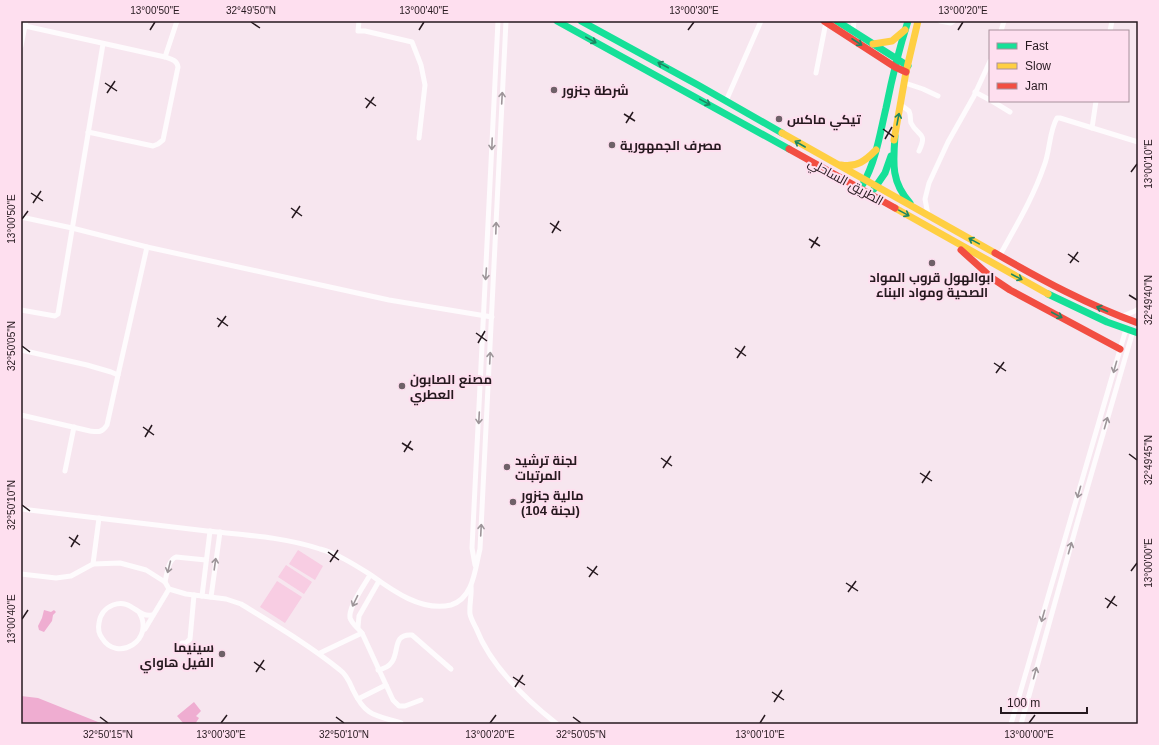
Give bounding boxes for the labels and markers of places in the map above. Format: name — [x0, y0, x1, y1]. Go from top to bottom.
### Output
place label: شرطة جنزور — [561, 83, 629, 99]
marker: شرطة جنزور — [549, 85, 559, 95]
place label: تيكي ماكس — [787, 112, 861, 131]
marker: تيكي ماكس — [774, 114, 784, 124]
place label: مصرف الجمهورية — [620, 138, 722, 154]
marker: مصرف الجمهورية — [607, 140, 617, 150]
marker: ابوالهول قروب المواد الصحية ومواد البناء — [927, 258, 937, 268]
place label: ابوالهول قروب المواد الصحية ومواد البناء — [870, 270, 994, 301]
place label: مصنع الصابون العطري — [410, 372, 492, 406]
marker: مصنع الصابون العطري — [397, 381, 407, 391]
place label: لجنة ترشيد المرتبات — [515, 453, 577, 483]
marker: لجنة ترشيد المرتبات — [502, 462, 512, 472]
place label: مالية جنزور (لجنة 104) — [520, 488, 584, 518]
marker: مالية جنزور (لجنة 104) — [508, 497, 518, 507]
place label: سينيما الفيل هاواي — [140, 640, 214, 674]
marker: سينيما الفيل هاواي — [217, 649, 227, 659]

